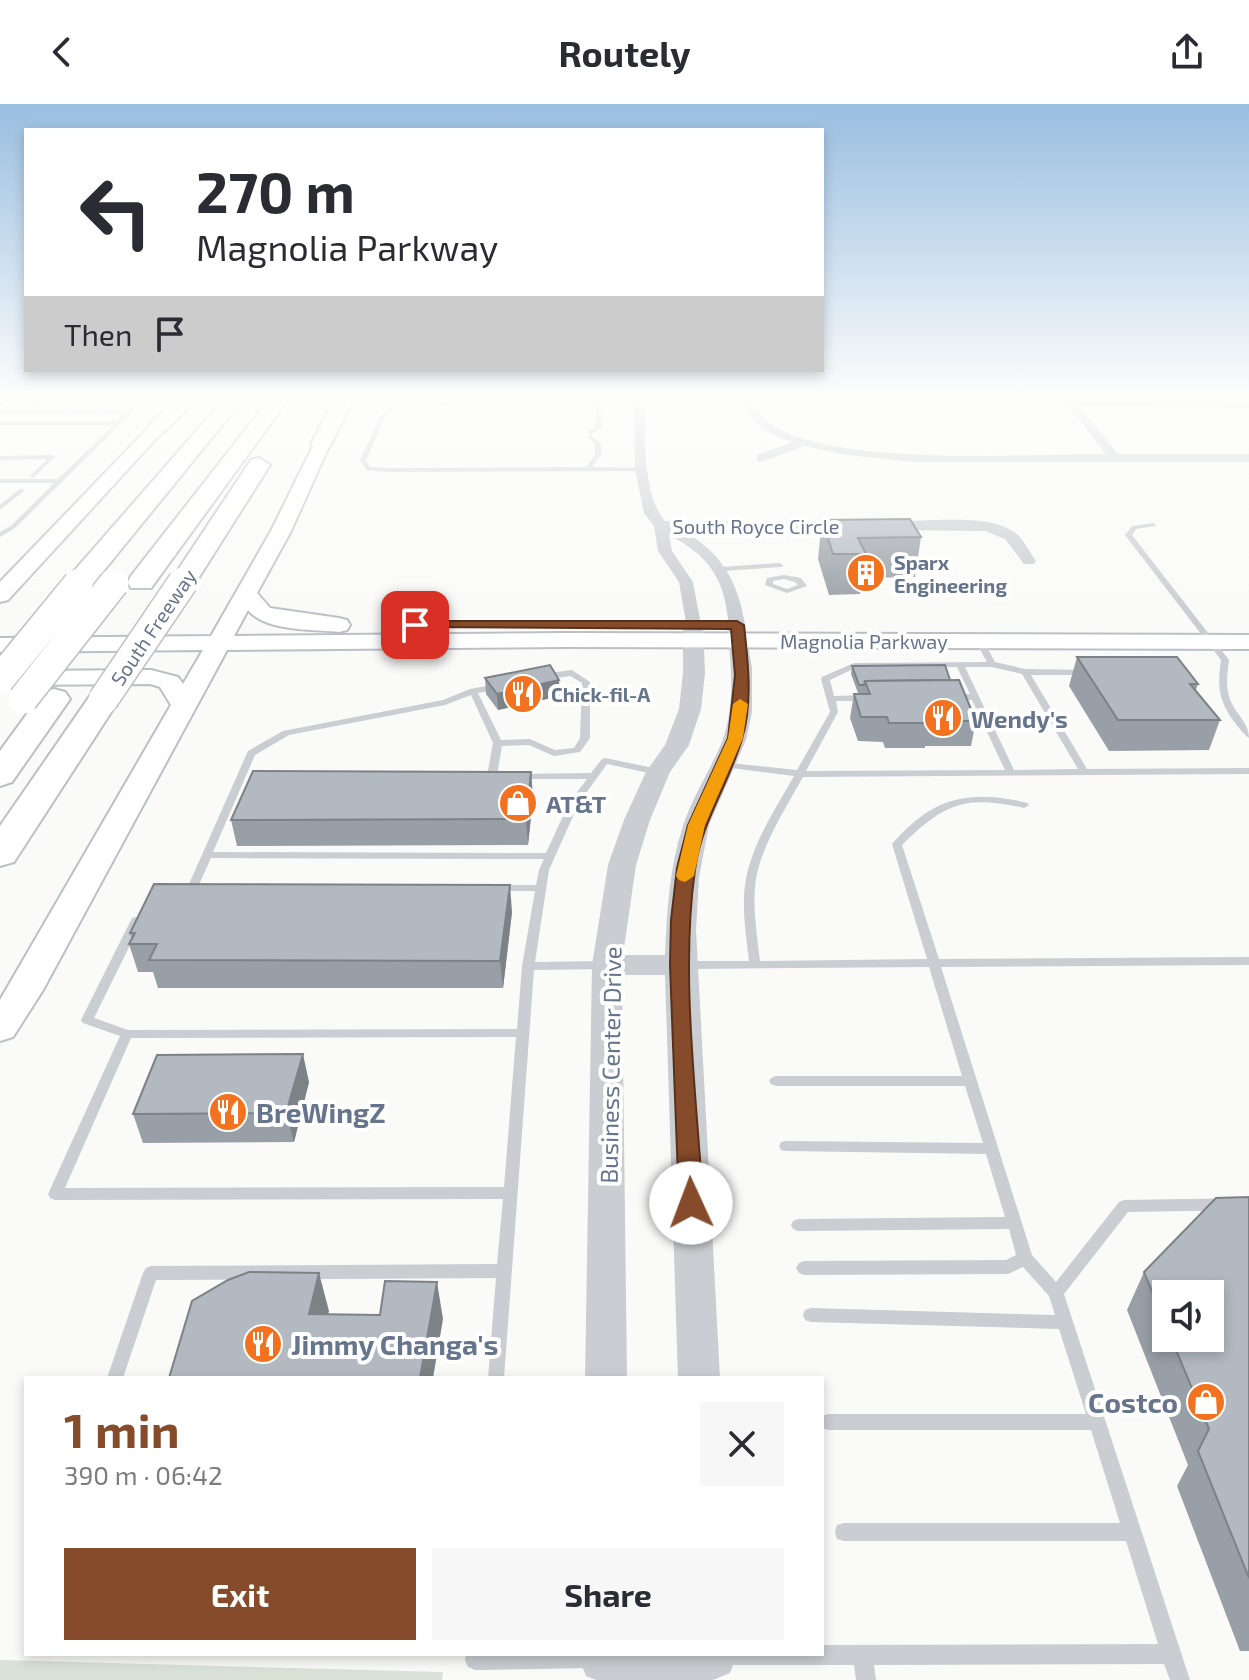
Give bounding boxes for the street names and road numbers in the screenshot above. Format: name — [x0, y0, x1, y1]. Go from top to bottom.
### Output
street label: South Royce Circle — [672, 514, 840, 538]
street label: South Freeway — [105, 564, 201, 690]
street label: Magnolia Parkway — [780, 629, 948, 653]
street label: Business Center Drive — [593, 946, 627, 1184]

